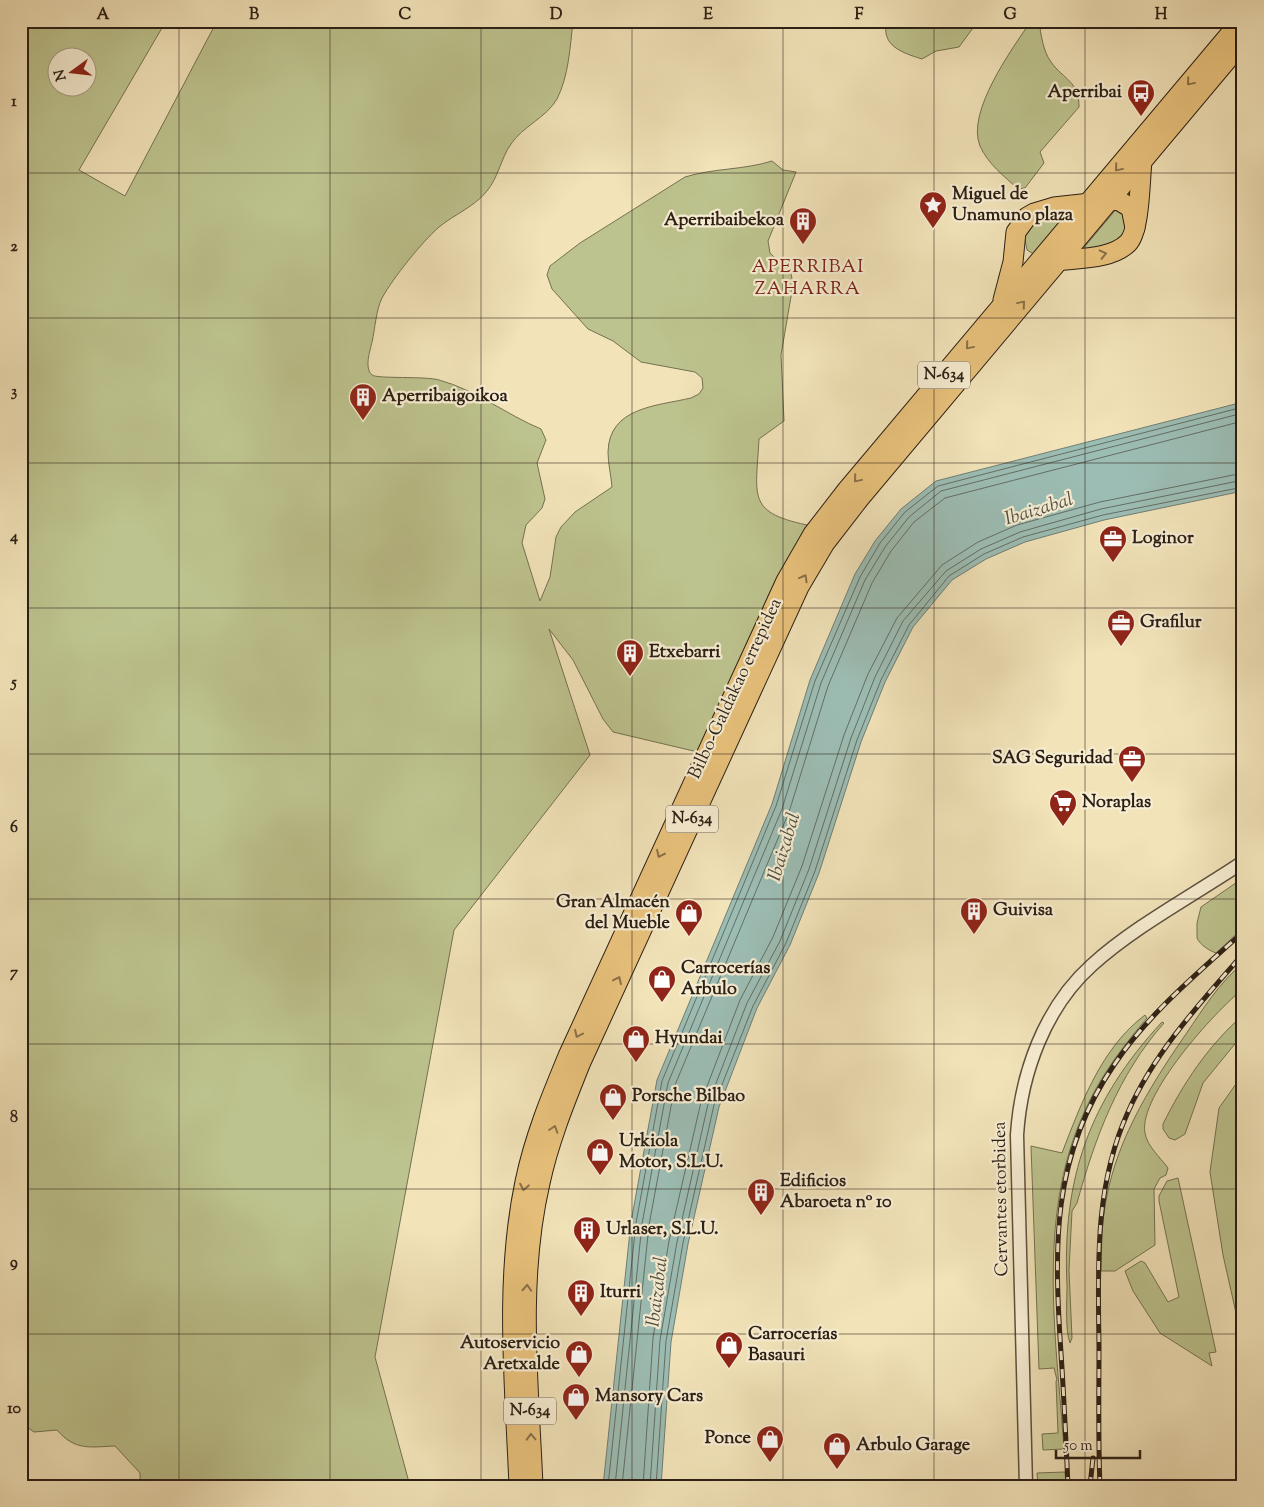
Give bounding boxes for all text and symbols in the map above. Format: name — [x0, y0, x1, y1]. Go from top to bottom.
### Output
text: A — [97, 4, 110, 27]
text: B — [249, 4, 259, 27]
text: C — [399, 4, 412, 27]
text: D — [550, 4, 563, 27]
text: E — [703, 4, 713, 27]
text: F — [855, 4, 864, 27]
text: G — [1003, 4, 1017, 27]
text: H — [1155, 4, 1168, 27]
north arrow — [48, 48, 98, 98]
text: N — [50, 67, 72, 83]
one-way arrow — [1188, 76, 1196, 85]
bus stop icon: Aperribai — [1126, 78, 1156, 117]
place label: Aperribai — [1047, 80, 1123, 106]
text: 1 — [11, 91, 17, 114]
one-way arrow — [1115, 162, 1124, 171]
place label: Miguel de Unamuno plaza — [952, 182, 1074, 229]
place icon: Miguel de Unamuno plaza — [918, 190, 948, 229]
building icon: Aperribaibekoa — [788, 206, 818, 245]
place label: Aperribaibekoa — [664, 208, 785, 234]
text: 2 — [10, 236, 18, 259]
one-way arrow — [1099, 249, 1108, 260]
district label: APERRIBAI ZAHARRA — [751, 254, 865, 303]
one-way arrow — [1017, 301, 1025, 310]
one-way arrow — [966, 340, 974, 349]
road number: N-634 — [918, 362, 970, 388]
text: 3 — [11, 381, 18, 404]
building icon: Aperribaigoikoa — [348, 382, 378, 421]
place label: Aperribaigoikoa — [382, 384, 508, 410]
one-way arrow — [853, 474, 862, 483]
water label: Ibaizabal — [1001, 487, 1077, 533]
office icon: Loginor — [1098, 524, 1128, 563]
text: 4 — [9, 526, 18, 549]
place label: Loginor — [1132, 526, 1194, 552]
one-way arrow — [798, 574, 808, 583]
street label: Bilbo-Galdakao errepidea — [683, 594, 789, 784]
office icon: Grafilur — [1106, 608, 1136, 647]
place label: Grafilur — [1140, 610, 1202, 636]
building icon: Etxebarri — [615, 638, 645, 677]
place label: Etxebarri — [649, 640, 721, 666]
text: 5 — [9, 672, 17, 695]
office icon: SAG Seguridad — [1117, 744, 1147, 783]
place label: SAG Seguridad — [992, 746, 1114, 772]
supermarket icon: Noraplas — [1048, 788, 1078, 827]
place label: Noraplas — [1082, 790, 1151, 816]
road number: N-634 — [666, 806, 718, 832]
water label: Ibaizabal — [762, 809, 808, 885]
text: 6 — [10, 817, 18, 840]
one-way arrow — [656, 849, 666, 858]
place label: Gran Almacén del Mueble — [556, 890, 671, 937]
building icon: Guivisa — [959, 896, 989, 935]
shop icon: Gran Almacén del Mueble — [674, 898, 704, 937]
place label: Guivisa — [993, 898, 1054, 924]
place label: Carrocerías Arbulo — [681, 956, 770, 1003]
text: 7 — [10, 962, 19, 985]
shop icon: Carrocerías Arbulo — [647, 964, 677, 1003]
one-way arrow — [612, 976, 623, 985]
shop icon: Hyundai — [621, 1024, 651, 1063]
place label: Hyundai — [655, 1026, 723, 1052]
one-way arrow — [574, 1029, 584, 1038]
shop icon: Porsche Bilbao — [598, 1082, 628, 1121]
place label: Porsche Bilbao — [632, 1084, 745, 1110]
text: 8 — [10, 1107, 18, 1130]
street label: Cervantes etorbidea — [988, 1121, 1016, 1277]
one-way arrow — [549, 1125, 559, 1133]
place label: Urkiola Motor, S.L.U. — [619, 1129, 724, 1176]
shop icon: Urkiola Motor, S.L.U. — [585, 1137, 615, 1176]
place label: Edificios Abaroeta nº 10 — [780, 1169, 892, 1216]
building icon: Edificios Abaroeta nº 10 — [746, 1177, 776, 1216]
one-way arrow — [520, 1182, 530, 1191]
building icon: Urlaser, S.L.U. — [572, 1215, 602, 1254]
place label: Urlaser, S.L.U. — [606, 1217, 719, 1243]
text: 9 — [10, 1252, 18, 1275]
water label: Ibaizabal — [640, 1255, 676, 1329]
building icon: Iturri — [566, 1278, 596, 1317]
place label: Iturri — [600, 1280, 642, 1306]
one-way arrow — [522, 1284, 533, 1292]
place label: Carrocerías Basauri — [748, 1322, 837, 1369]
shop icon: Carrocerías Basauri — [714, 1330, 744, 1369]
place label: Autoservicio Aretxalde — [460, 1331, 561, 1378]
shop icon: Autoservicio Aretxalde — [564, 1339, 594, 1378]
shop icon: Mansory Cars — [561, 1382, 591, 1421]
place label: Mansory Cars — [595, 1384, 703, 1410]
text: 10 — [7, 1398, 21, 1421]
road number: N-634 — [504, 1398, 556, 1424]
shop icon: Ponce — [755, 1424, 785, 1463]
place label: Ponce — [705, 1426, 752, 1452]
scale bar — [1056, 1427, 1140, 1459]
shop icon: Arbulo Garage — [822, 1431, 852, 1470]
one-way arrow — [526, 1433, 536, 1440]
place label: Arbulo Garage — [856, 1433, 971, 1459]
text: 50 m — [1063, 1436, 1093, 1457]

